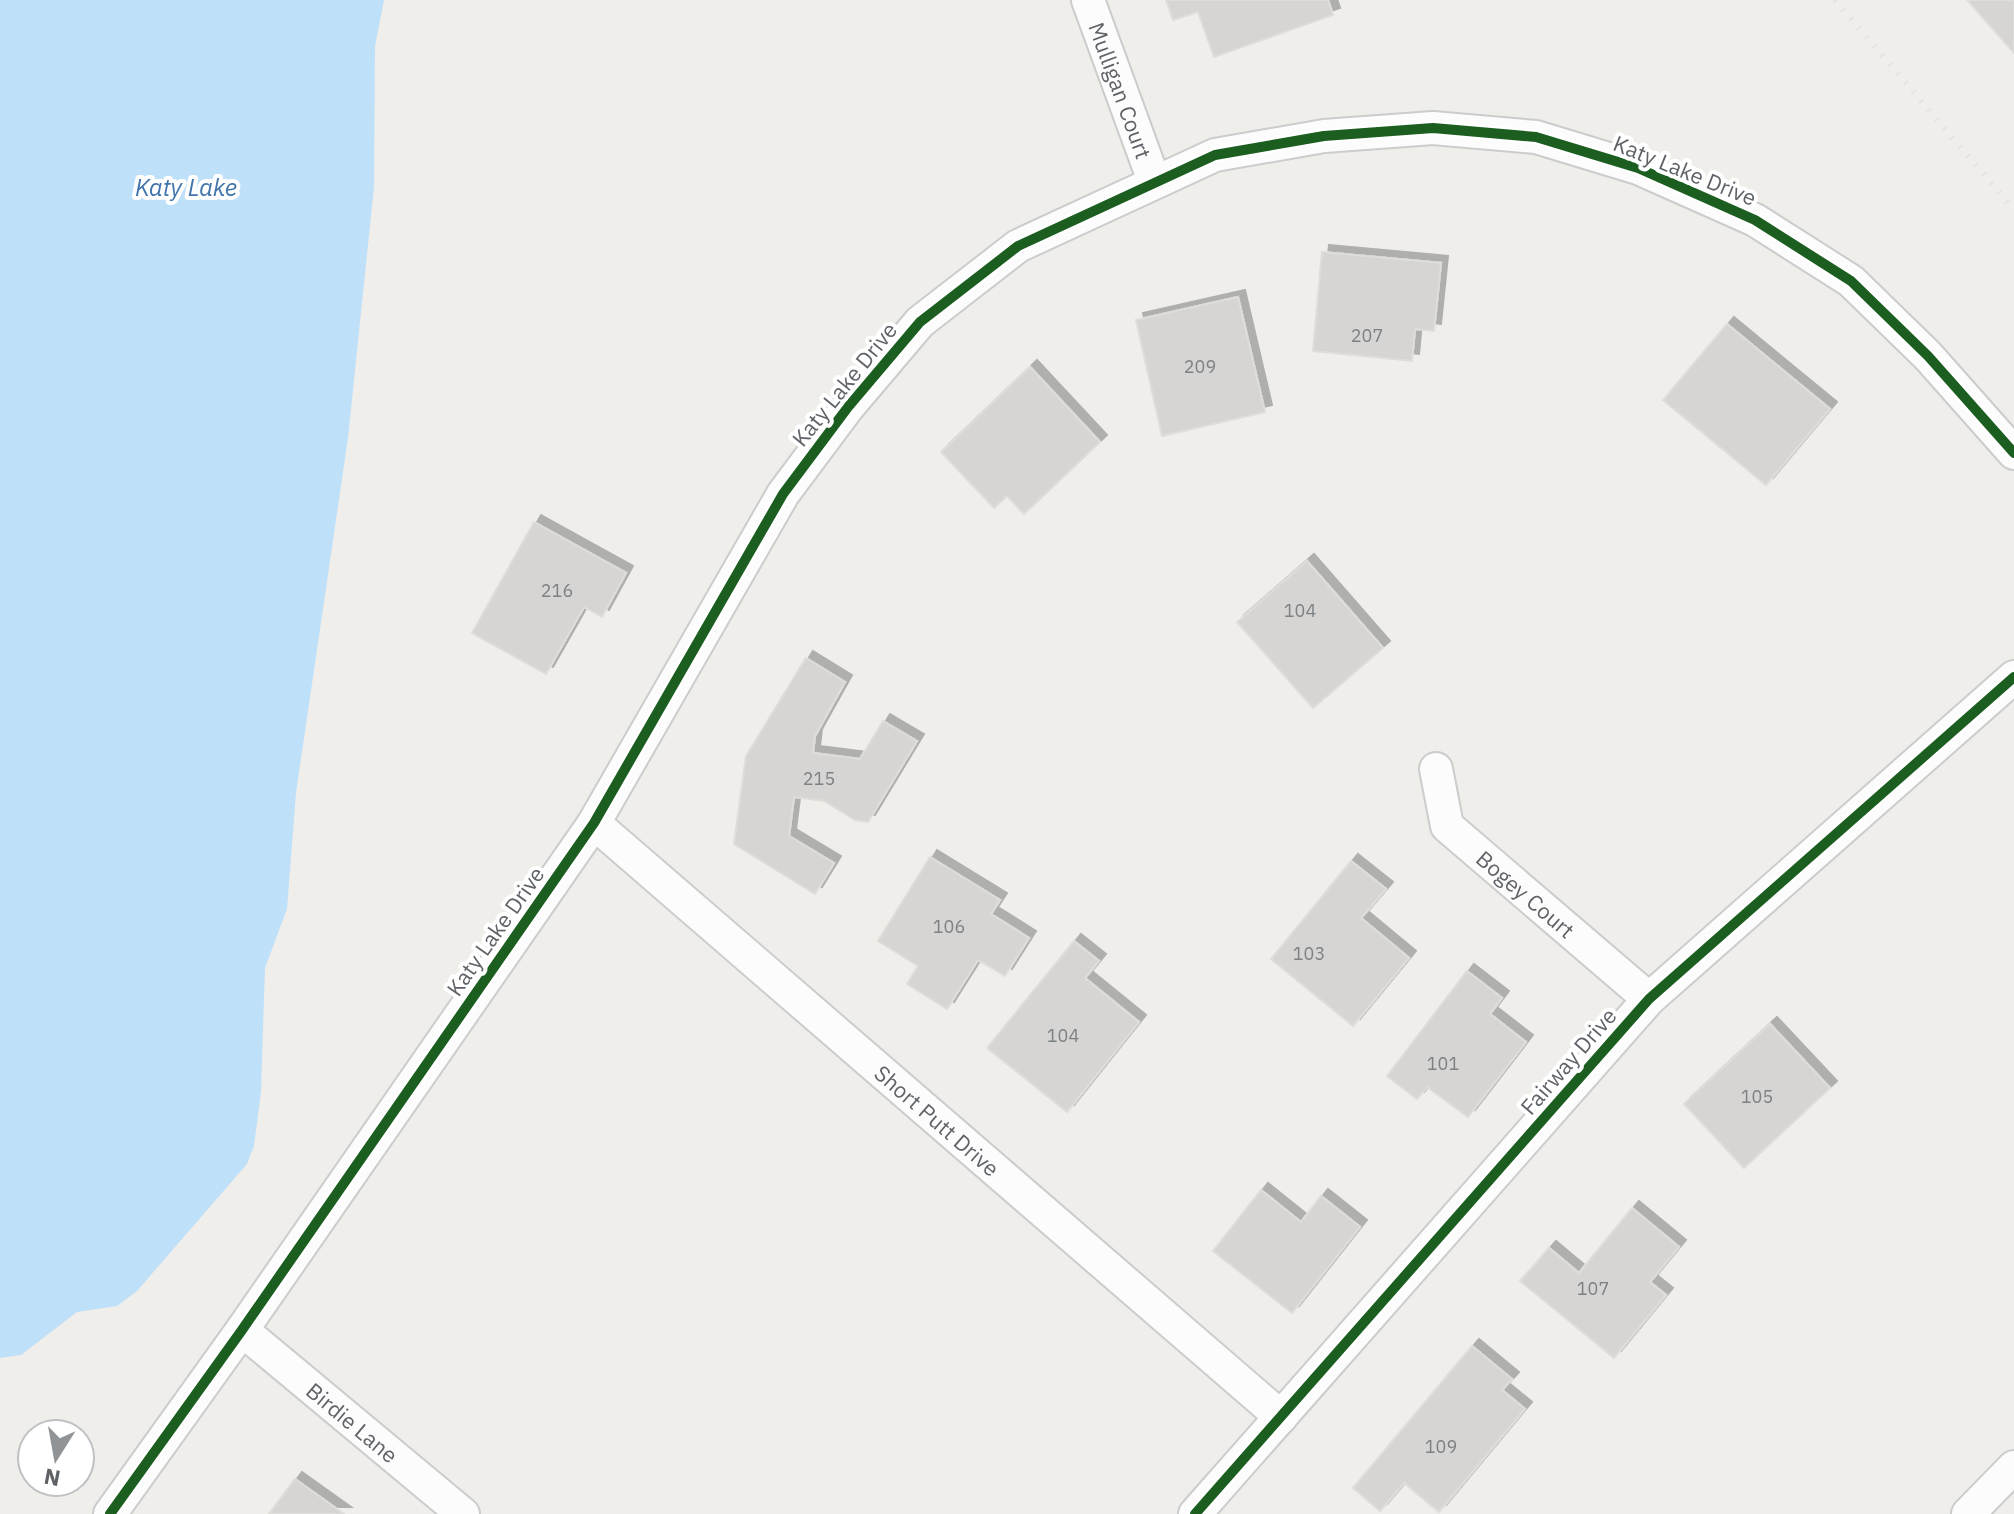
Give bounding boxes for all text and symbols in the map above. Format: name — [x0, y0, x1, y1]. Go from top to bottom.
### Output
street label: Mulligan Court — [1083, 18, 1159, 162]
street label: Katy Lake Drive — [1609, 128, 1761, 212]
water label: Katy Lake — [135, 171, 237, 203]
street label: Katy Lake Drive — [785, 316, 903, 452]
house number: 207 — [1351, 324, 1383, 347]
house number: 209 — [1184, 355, 1216, 378]
house number: 216 — [541, 579, 573, 602]
house number: 104 — [1284, 599, 1316, 622]
house number: 215 — [803, 767, 835, 790]
street label: Bogey Court — [1471, 843, 1581, 944]
street label: Katy Lake Drive — [440, 861, 550, 1001]
house number: 106 — [933, 915, 965, 938]
house number: 103 — [1293, 942, 1325, 965]
street label: Fairway Drive — [1514, 1002, 1622, 1120]
house number: 104 — [1047, 1024, 1079, 1047]
house number: 101 — [1427, 1052, 1459, 1075]
street label: Short Putt Drive — [869, 1058, 1006, 1182]
house number: 105 — [1741, 1085, 1773, 1108]
house number: 107 — [1577, 1277, 1609, 1300]
street label: Birdie Lane — [301, 1376, 404, 1469]
north arrow — [16, 1418, 96, 1498]
house number: 109 — [1425, 1435, 1457, 1458]
text: N — [41, 1462, 63, 1494]

